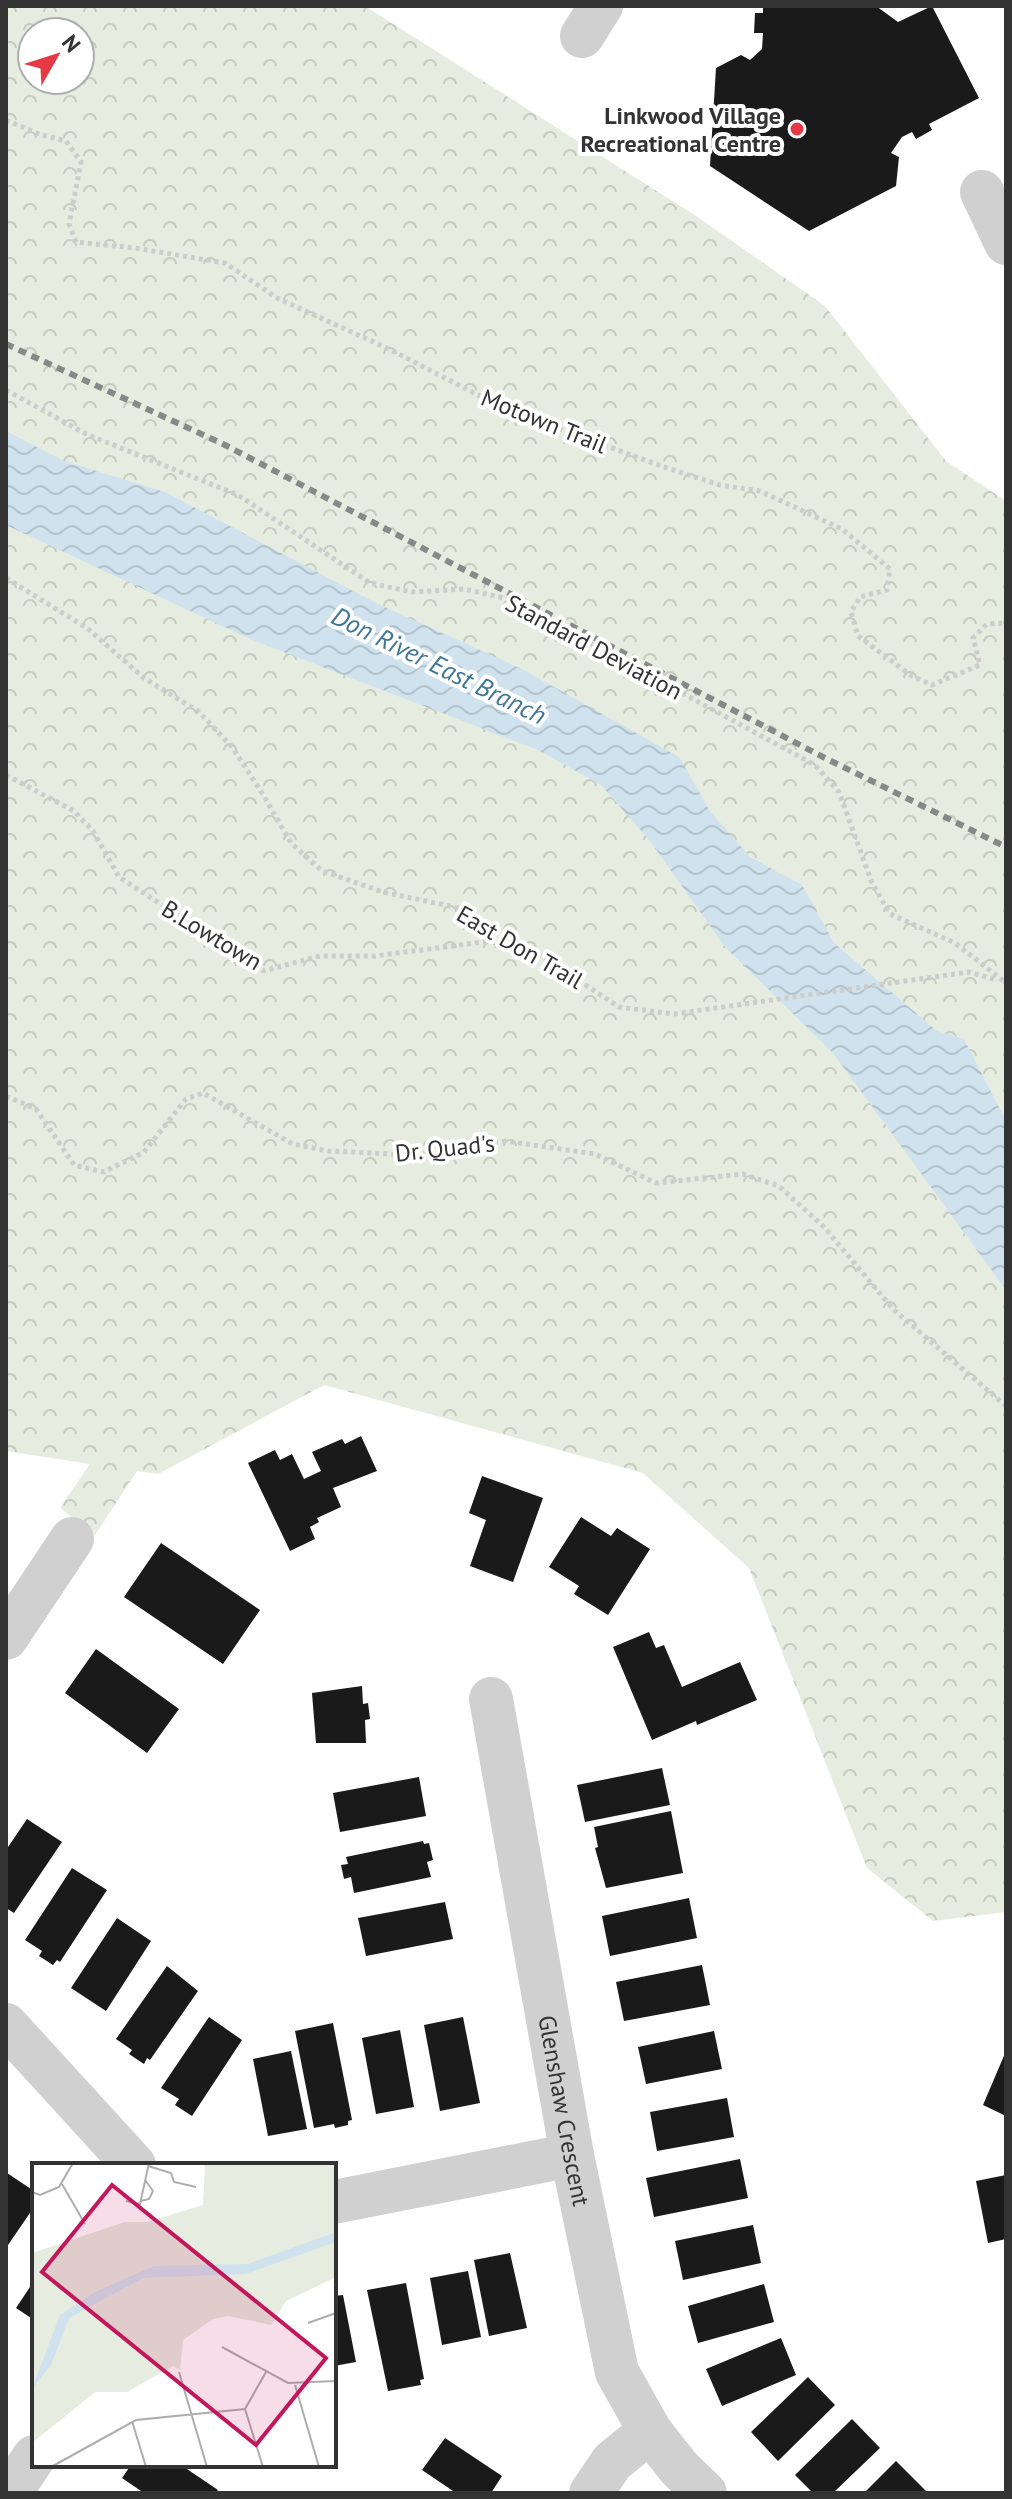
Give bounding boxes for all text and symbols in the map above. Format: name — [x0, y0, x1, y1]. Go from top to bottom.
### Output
north arrow — [16, 16, 96, 96]
text: N — [56, 29, 87, 58]
place label: Linkwood Village Recreational Centre — [580, 100, 781, 159]
marker: Linkwood Village Recreational Centre — [788, 120, 806, 138]
street label: Motown Trail — [477, 382, 611, 460]
street label: Standard Deviation — [500, 587, 688, 707]
water label: Don River East Branch — [326, 599, 552, 731]
street label: B.Lowtown — [156, 893, 268, 977]
street label: East Don Trail — [451, 898, 589, 996]
street label: Dr. Quad's — [394, 1127, 496, 1169]
street label: Glenshaw Crescent — [532, 2013, 598, 2209]
inset map — [32, 2163, 336, 2467]

